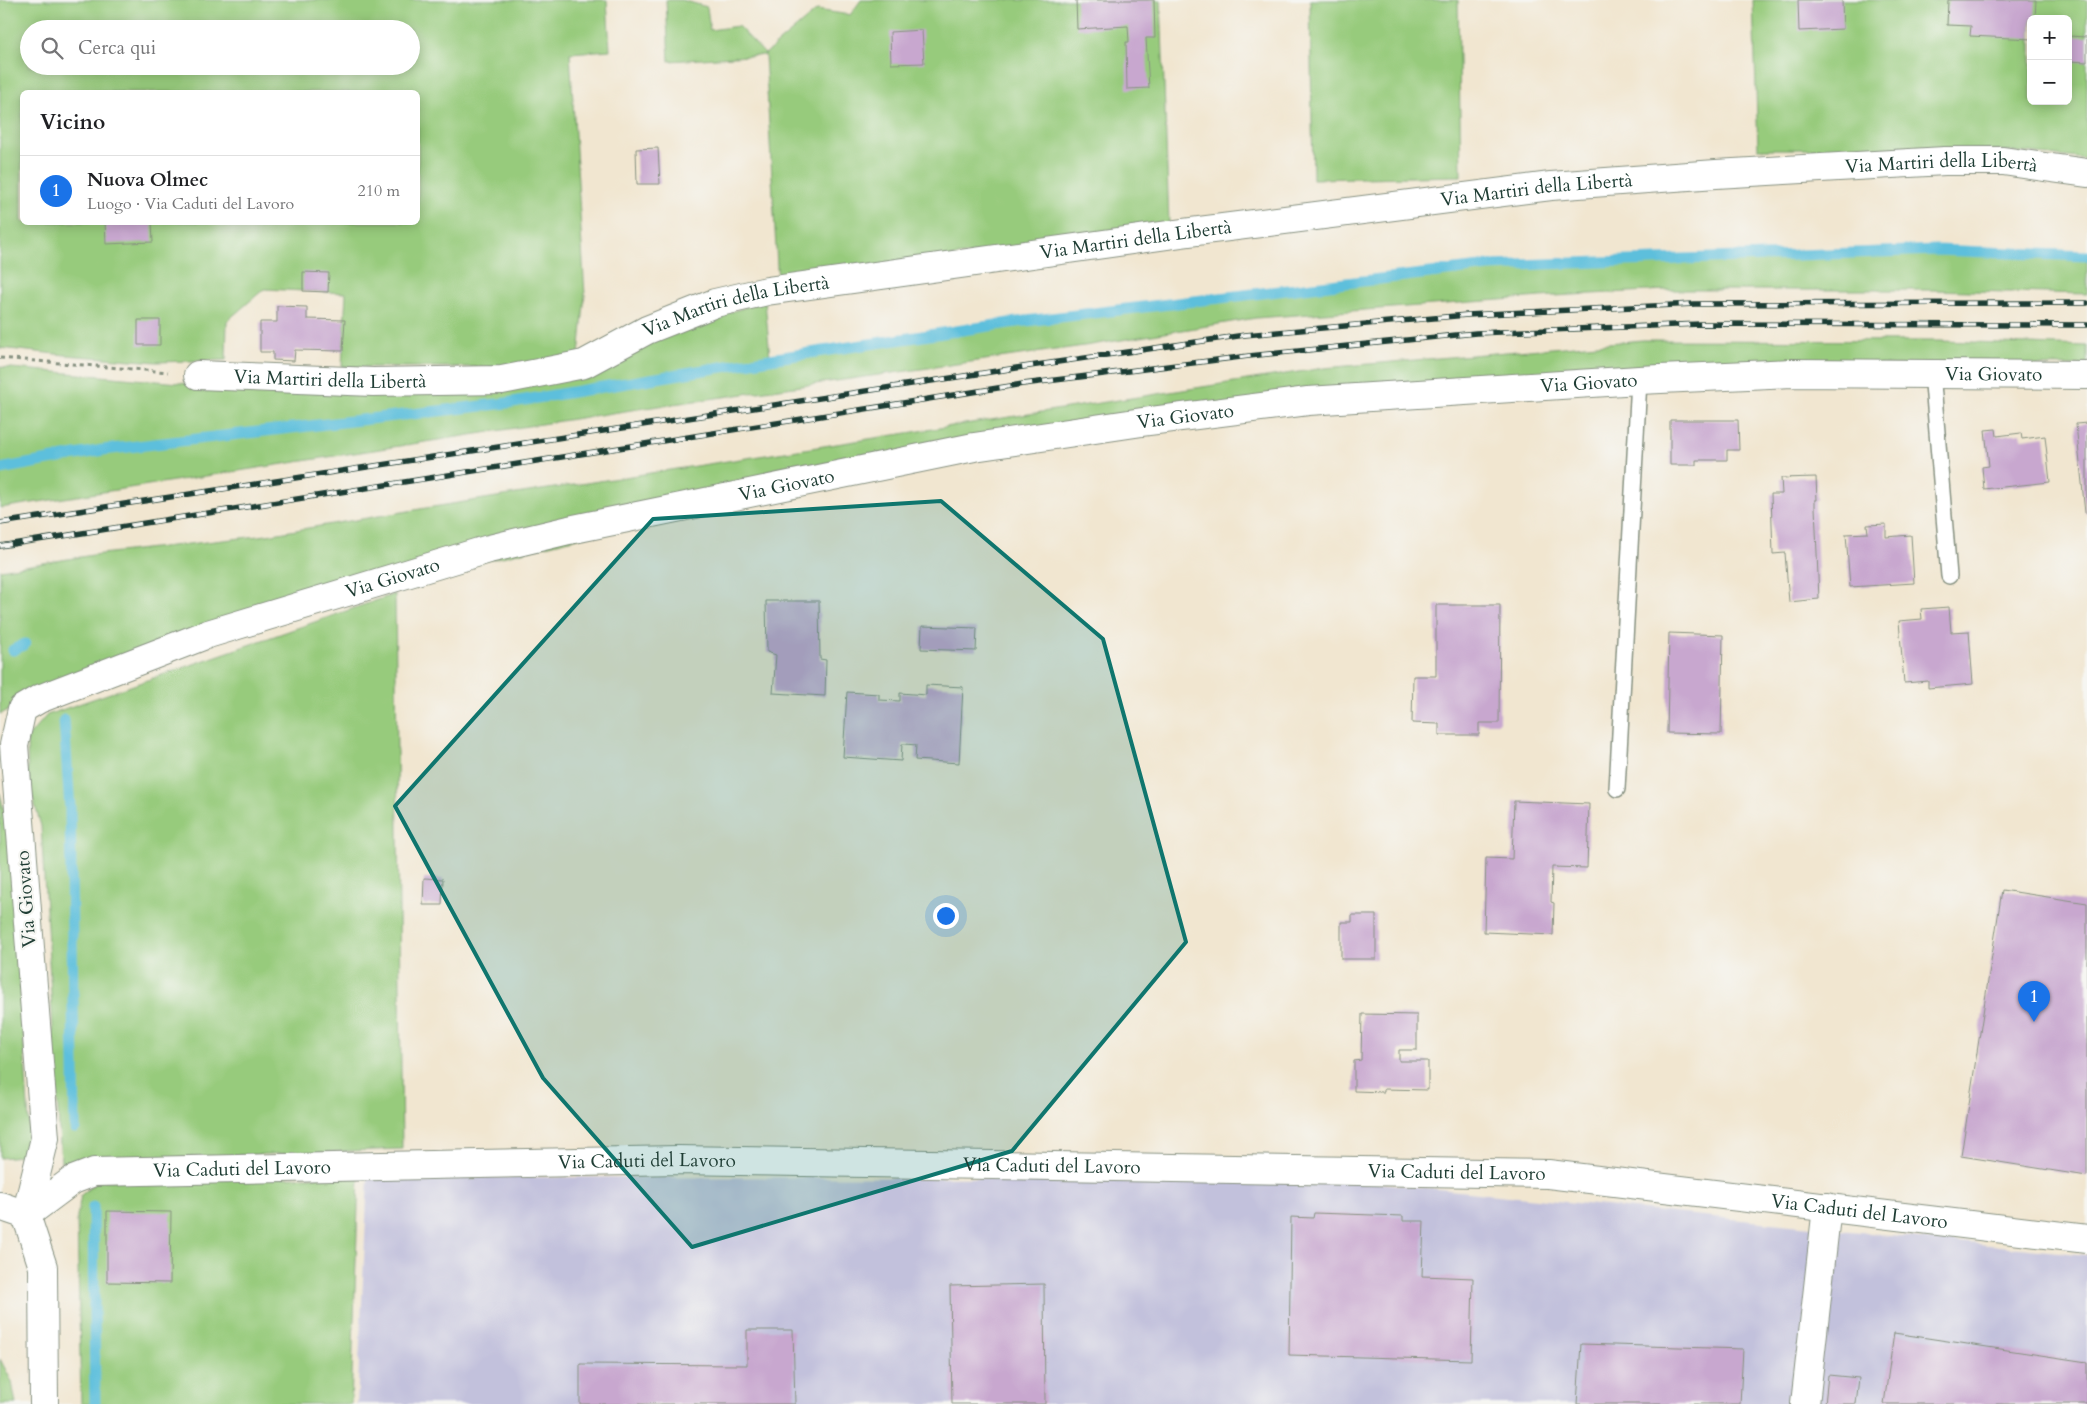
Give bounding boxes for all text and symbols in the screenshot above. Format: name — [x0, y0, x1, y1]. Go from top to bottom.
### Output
map controls — [2027, 15, 2072, 105]
button: + — [2027, 15, 2072, 60]
search box — [20, 20, 420, 75]
icon: search — [38, 34, 66, 62]
text: Cerca qui — [78, 35, 156, 61]
button: − — [2027, 60, 2072, 105]
text: Vicino — [40, 108, 105, 137]
street label: Via Martiri della Libertà — [1844, 148, 2039, 180]
text: Nuova Olmec — [87, 167, 208, 193]
street label: Via Martiri della Libertà — [1439, 167, 1633, 213]
text: 1 — [52, 180, 60, 202]
text: 210 m — [358, 180, 400, 202]
text: Luogo · Via Caduti del Lavoro — [87, 193, 294, 215]
street label: Via Martiri della Libertà — [1038, 214, 1233, 266]
street label: Via Martiri della Libertà — [639, 269, 831, 343]
street label: Via Giovato — [1945, 361, 2042, 388]
street label: Via Martiri della Libertà — [233, 363, 427, 395]
street label: Via Giovato — [1539, 367, 1638, 399]
street label: Via Giovato — [1135, 397, 1235, 436]
street label: Via Giovato — [736, 463, 837, 508]
street label: Via Giovato — [342, 552, 443, 605]
street label: Via Giovato — [10, 850, 42, 948]
your location — [933, 903, 959, 929]
pin: 1 — [2018, 981, 2050, 1022]
street label: Via Caduti del Lavoro — [558, 1147, 736, 1175]
street label: Via Caduti del Lavoro — [963, 1152, 1141, 1180]
street label: Via Caduti del Lavoro — [153, 1154, 331, 1184]
street label: Via Caduti del Lavoro — [1368, 1158, 1546, 1187]
street label: Via Caduti del Lavoro — [1770, 1188, 1949, 1235]

